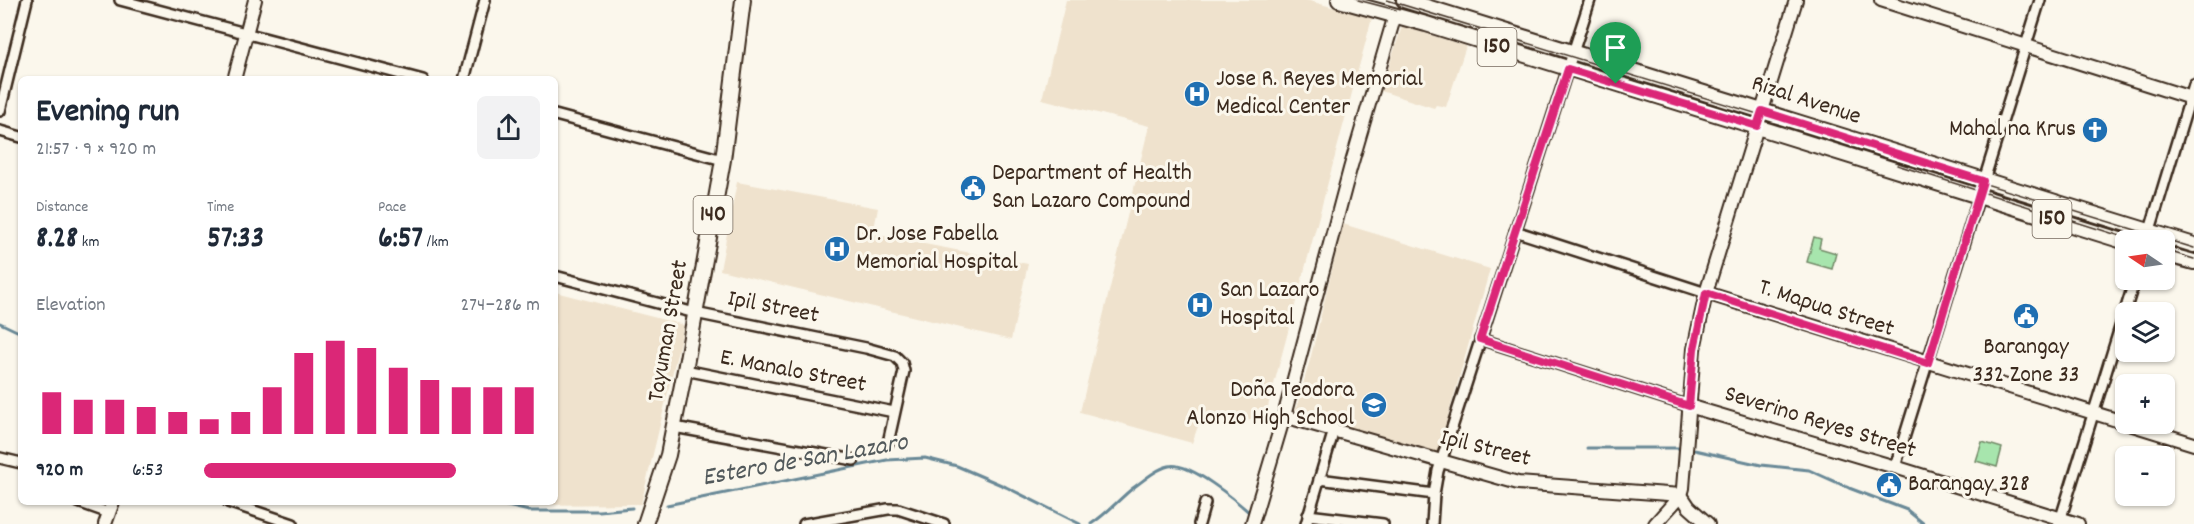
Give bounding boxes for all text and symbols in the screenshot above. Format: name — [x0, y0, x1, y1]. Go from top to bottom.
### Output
pin — [1590, 22, 1641, 84]
road number: 150 — [1478, 28, 1516, 66]
icon: arrive — [1599, 31, 1632, 64]
place label: Jose R. Reyes Memorial Medical Center — [1216, 63, 1423, 125]
street label: Rizal Avenue — [1747, 67, 1865, 135]
hospital icon: Jose R. Reyes Memorial Medical Center — [1182, 79, 1212, 109]
text: Evening run — [36, 90, 180, 137]
button: share — [477, 96, 540, 159]
place label: Mahal na Krus — [1949, 113, 2076, 147]
church icon: Mahal na Krus — [2080, 115, 2110, 145]
text: 21:57 · 9 × 920 m — [36, 136, 156, 164]
place label: Department of Health San Lazaro Compound — [992, 157, 1192, 219]
public building icon: Department of Health San Lazaro Compound — [958, 173, 988, 203]
text: Distance — [36, 196, 88, 219]
text: Time — [207, 196, 234, 219]
text: Pace — [378, 196, 406, 219]
road number: 140 — [694, 196, 732, 234]
road number: 150 — [2032, 200, 2072, 238]
place label: Dr. Jose Fabella Memorial Hospital — [856, 218, 1018, 280]
text: 8.28 — [36, 219, 78, 262]
text: 57:33 — [207, 219, 264, 262]
text: 6:57 — [378, 219, 423, 262]
north arrow — [2115, 230, 2175, 290]
map controls — [2115, 230, 2175, 506]
text: km — [78, 231, 99, 254]
text: /km — [423, 231, 449, 254]
hospital icon: Dr. Jose Fabella Memorial Hospital — [822, 234, 852, 264]
street label: Tayuman Street — [640, 257, 698, 405]
street label: T. Mapua Street — [1754, 271, 1898, 347]
place label: San Lazaro Hospital — [1220, 274, 1319, 336]
street label: Ipil Street — [724, 282, 822, 334]
hospital icon: San Lazaro Hospital — [1185, 290, 1215, 320]
text: Elevation — [36, 292, 106, 320]
text: 274–286 m — [461, 292, 540, 320]
public building icon: Barangay 332 Zone 33 — [2011, 301, 2041, 331]
button: layers — [2115, 302, 2175, 362]
place label: Barangay 332 Zone 33 — [1972, 331, 2080, 393]
street label: E. Manalo Street — [717, 341, 869, 403]
place label: Doña Teodora Alonzo High School — [1186, 374, 1355, 436]
button: + — [2115, 374, 2175, 434]
street label: Severino Reyes Street — [1720, 378, 1920, 468]
school or university icon: Doña Teodora Alonzo High School — [1359, 390, 1389, 420]
street label: Ipil Street — [1436, 421, 1534, 477]
water label: Estero de San Lazaro — [699, 424, 912, 497]
button: − — [2115, 446, 2175, 506]
text: 920 m — [36, 457, 83, 485]
text: 6:53 — [132, 457, 163, 485]
place label: Barangay 328 — [1908, 468, 2030, 502]
public building icon: Barangay 328 — [1874, 470, 1904, 500]

